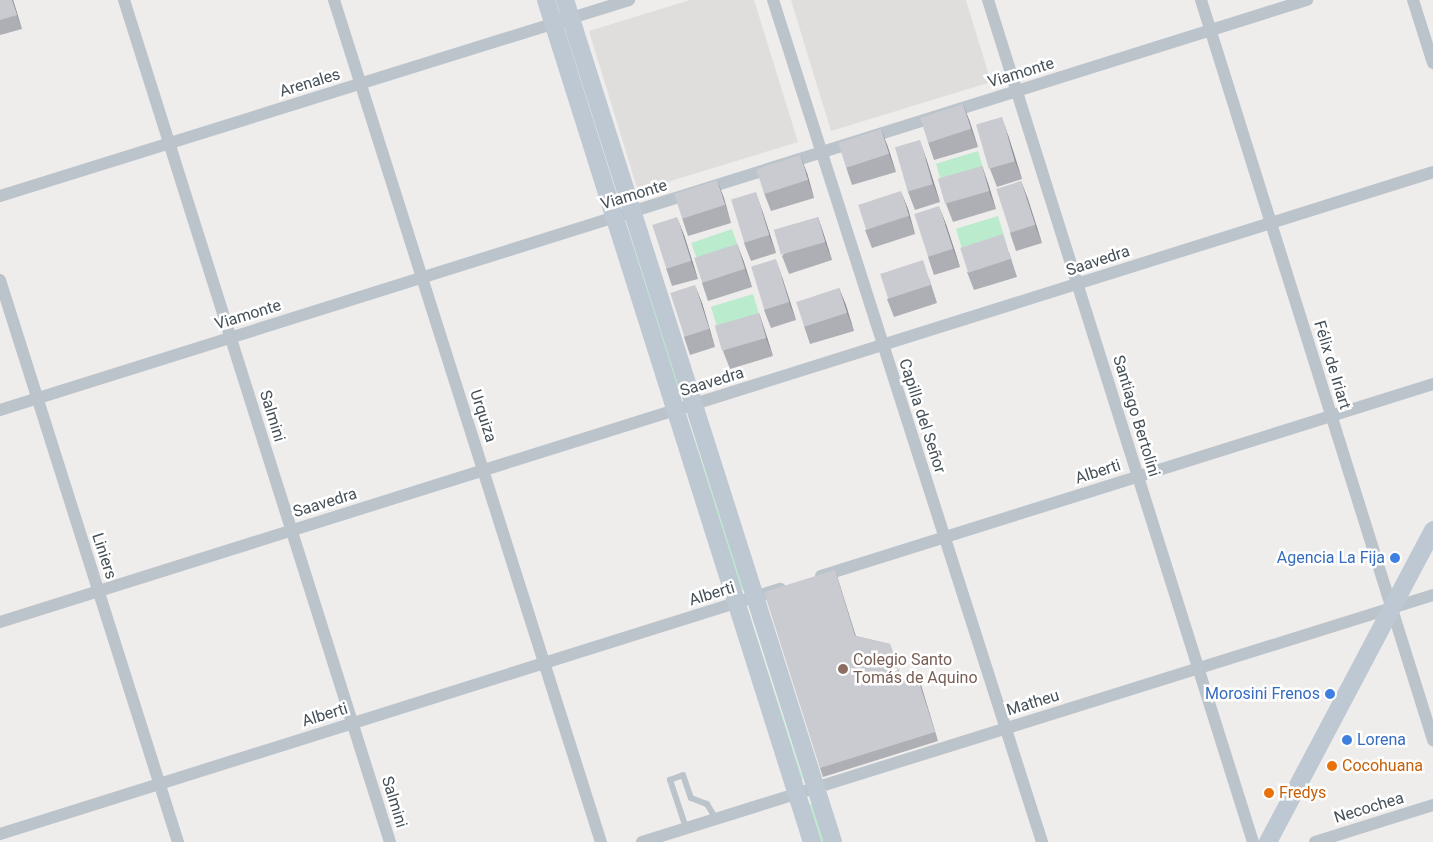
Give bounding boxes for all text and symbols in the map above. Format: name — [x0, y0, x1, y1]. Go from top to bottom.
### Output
street label: Viamonte — [985, 54, 1057, 92]
street label: Arenales — [277, 65, 343, 101]
street label: Viamonte — [598, 176, 670, 214]
street label: Saavedra — [1064, 242, 1132, 280]
street label: Viamonte — [212, 296, 284, 334]
street label: Félix de Iriart — [1309, 318, 1355, 412]
street label: Santiago Bertolini — [1108, 353, 1164, 479]
street label: Capilla del Señor — [894, 356, 950, 476]
street label: Saavedra — [678, 363, 746, 401]
street label: Urquiza — [466, 387, 500, 445]
street label: Salmini — [255, 388, 289, 444]
street label: Alberti — [1073, 456, 1123, 488]
street label: Saavedra — [291, 484, 359, 522]
street label: Liniers — [88, 530, 120, 582]
place label: Agencia La Fija — [1277, 548, 1385, 568]
marker: Agencia La Fija — [1389, 552, 1401, 564]
street label: Alberti — [687, 578, 737, 610]
place label: Colegio Santo Tomás de Aquino — [853, 650, 978, 688]
marker: Colegio Santo Tomás de Aquino — [837, 663, 849, 675]
place label: Morosini Frenos — [1205, 684, 1320, 704]
street label: Matheu — [1004, 686, 1062, 720]
marker: Morosini Frenos — [1324, 688, 1336, 700]
street label: Alberti — [300, 699, 350, 731]
place label: Lorena — [1357, 730, 1406, 750]
marker: Lorena — [1341, 734, 1353, 746]
place label: Cocohuana — [1342, 756, 1423, 776]
marker: Cocohuana — [1326, 760, 1338, 772]
street label: Salmini — [377, 774, 411, 830]
place label: Fredys — [1279, 783, 1326, 803]
marker: Fredys — [1263, 787, 1275, 799]
street label: Necochea — [1332, 788, 1406, 828]

